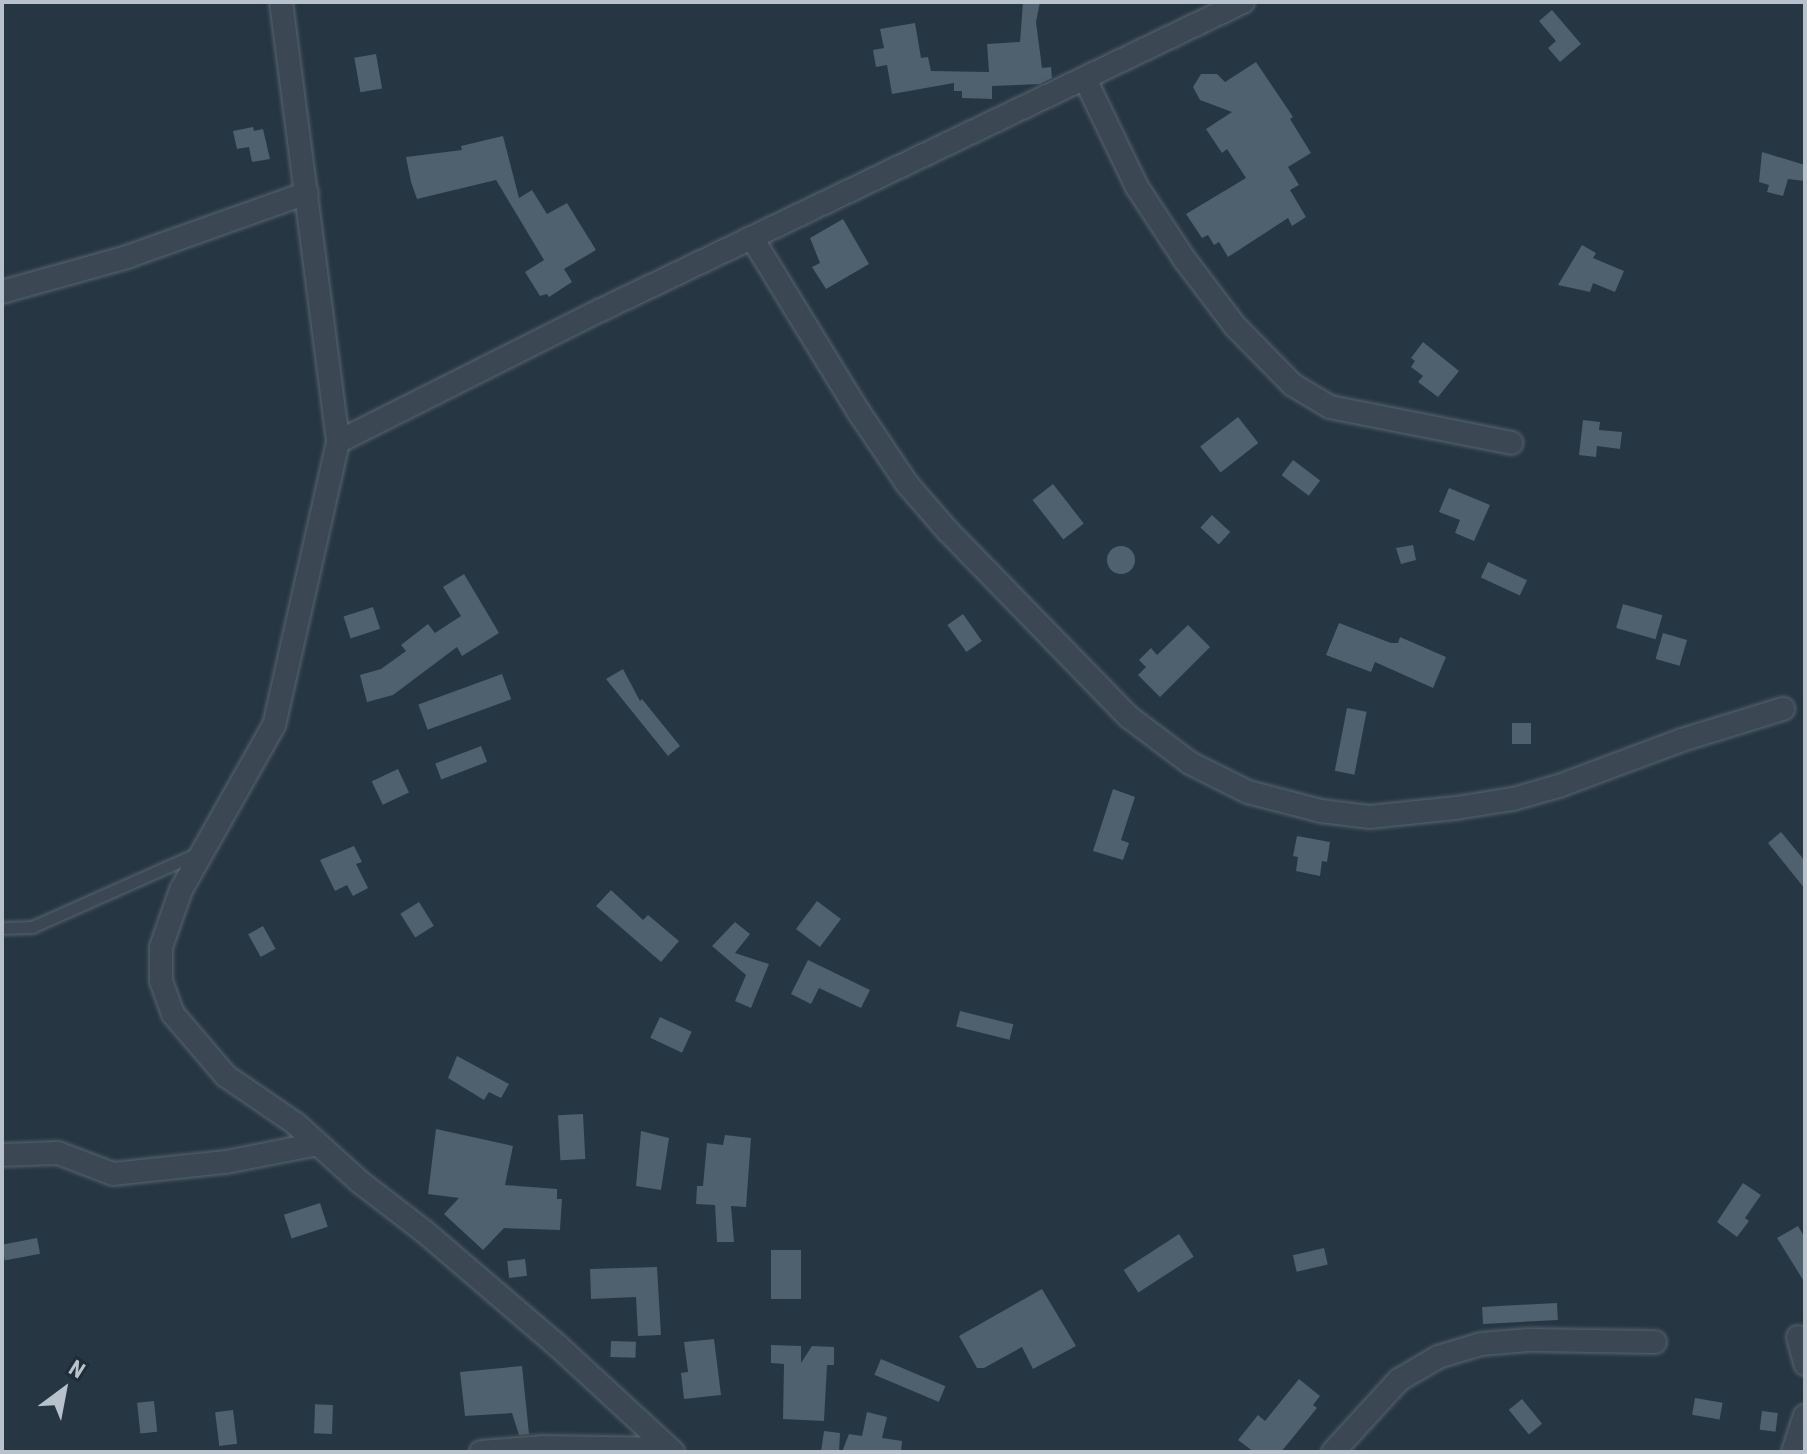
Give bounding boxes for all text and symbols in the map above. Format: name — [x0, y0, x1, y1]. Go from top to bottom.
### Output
north arrow — [24, 1350, 104, 1430]
text: N — [65, 1355, 89, 1383]

